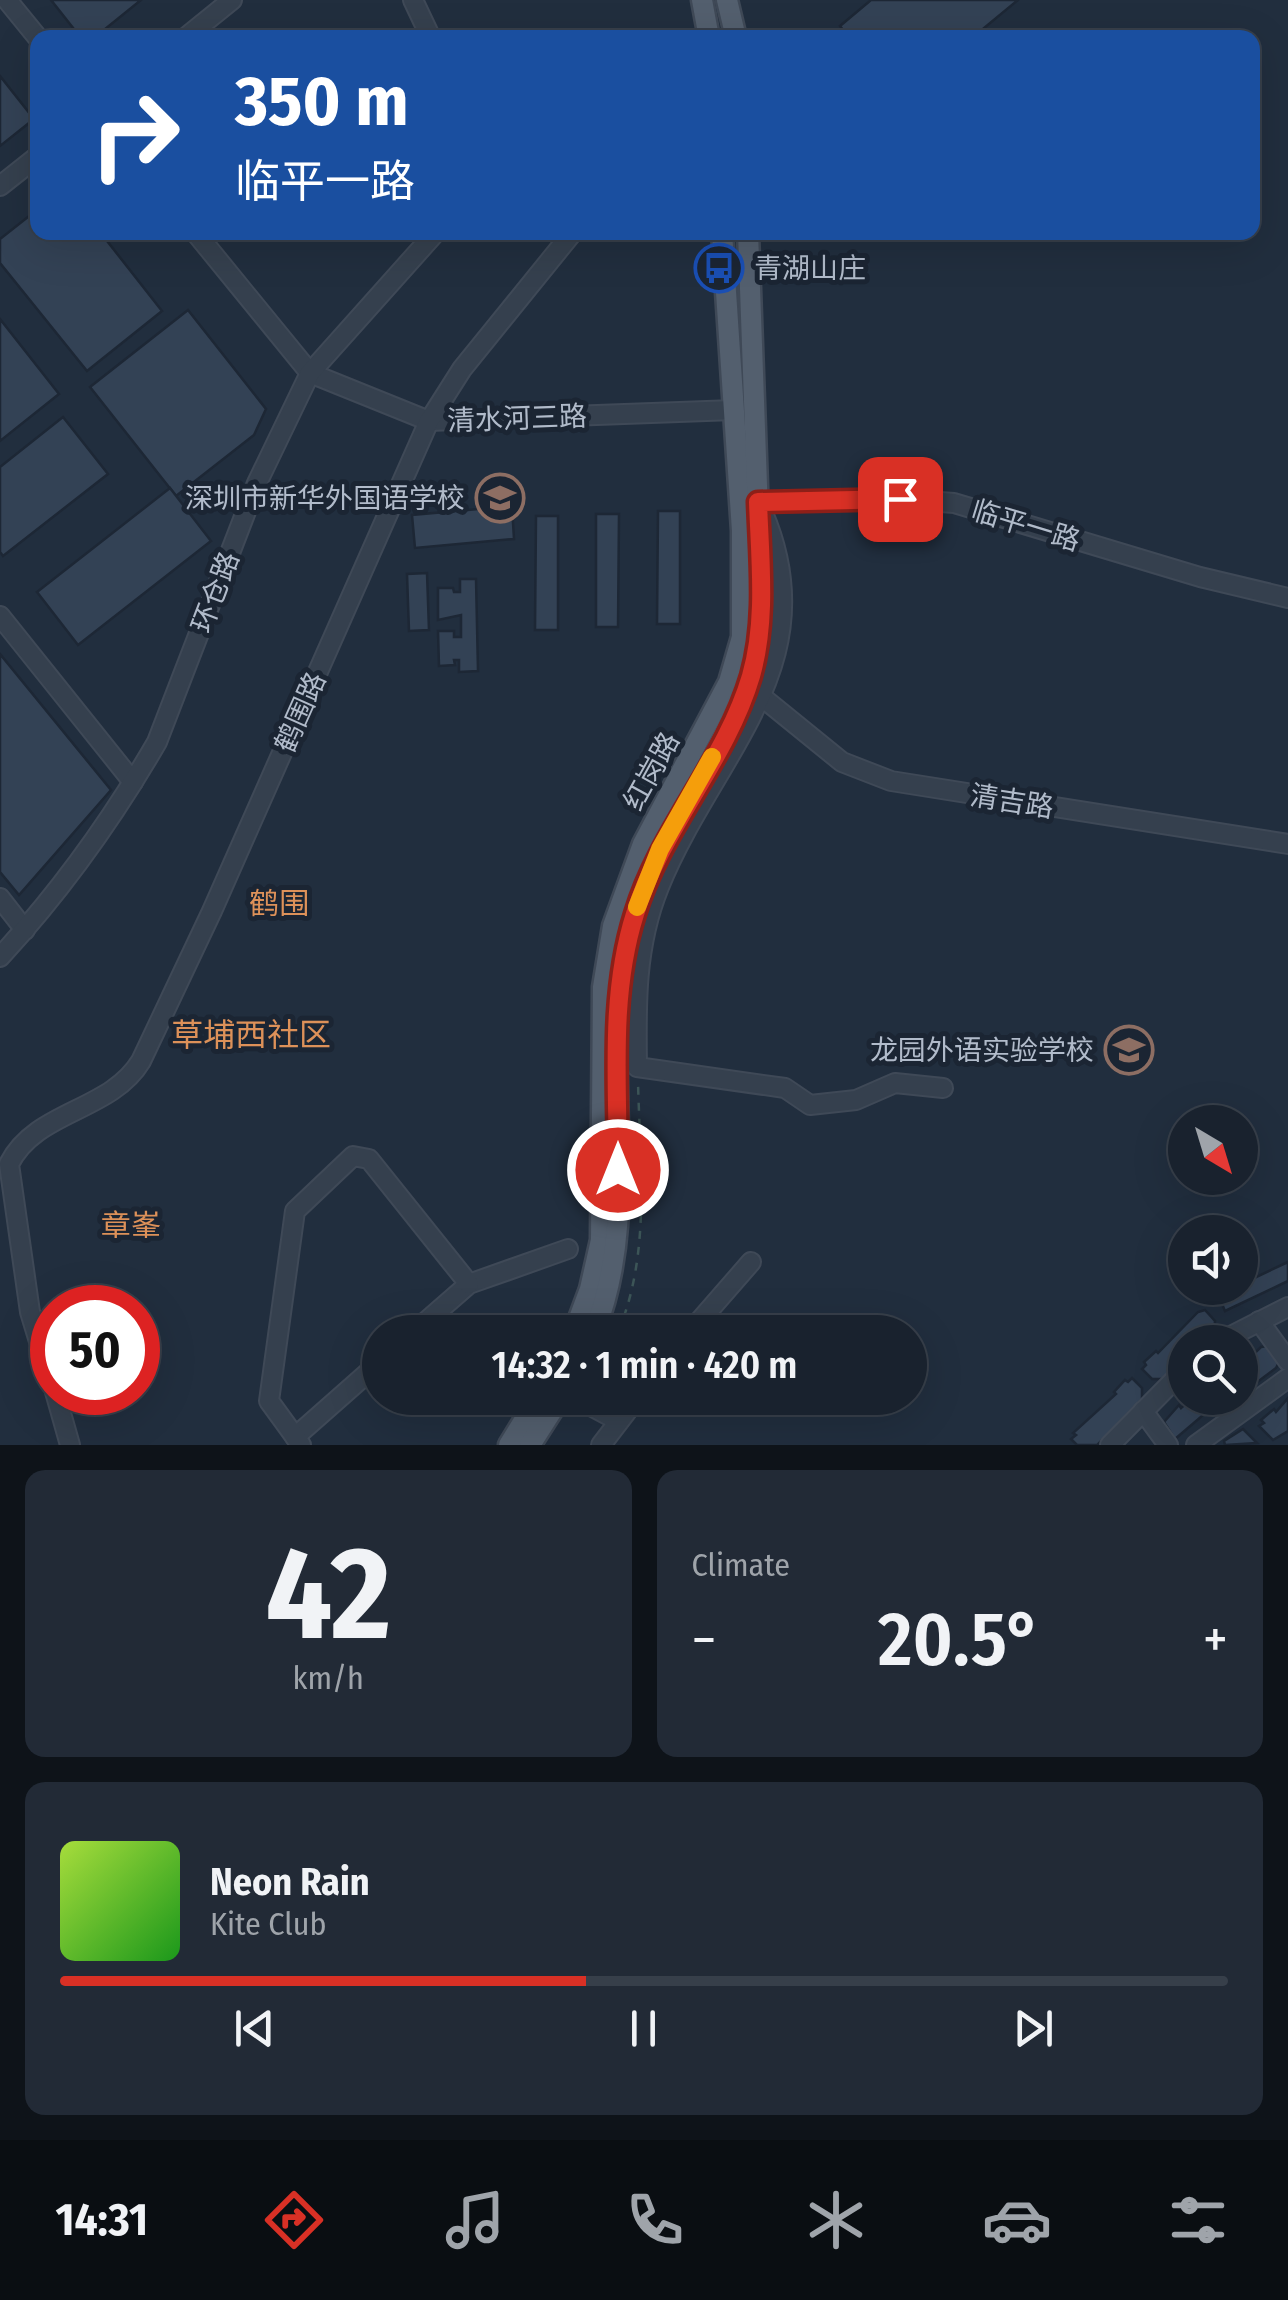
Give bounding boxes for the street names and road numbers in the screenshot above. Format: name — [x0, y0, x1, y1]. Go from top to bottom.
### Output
street label: 清水河三路 — [446, 400, 588, 437]
street label: 临平一路 — [967, 493, 1084, 558]
street label: 环仓路 — [185, 547, 246, 637]
street label: 鹤围路 — [268, 667, 333, 757]
street label: 红岗路 — [617, 727, 686, 816]
street label: 清吉路 — [968, 779, 1056, 824]

